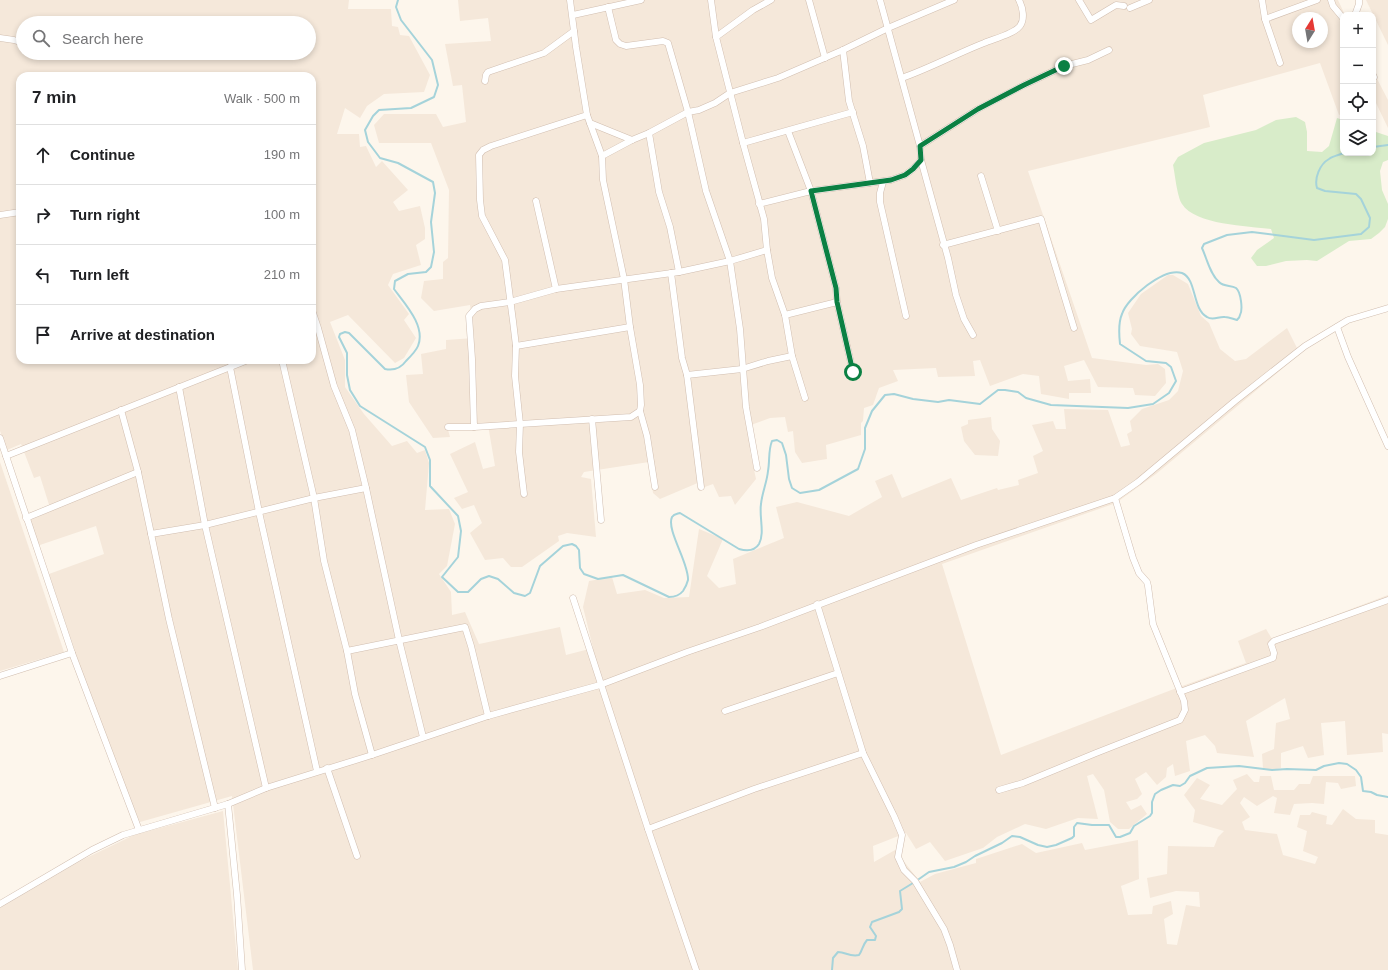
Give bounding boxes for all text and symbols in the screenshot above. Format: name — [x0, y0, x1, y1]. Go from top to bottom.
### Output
north arrow — [1292, 12, 1328, 48]
map controls — [1340, 12, 1376, 156]
button: + — [1340, 12, 1376, 48]
search box — [16, 16, 316, 60]
icon: search — [30, 27, 52, 49]
text: Search here — [62, 30, 144, 47]
button: − — [1340, 48, 1376, 84]
route end — [1055, 57, 1073, 75]
button: locate — [1340, 84, 1376, 120]
text: 7 min — [32, 88, 76, 107]
text: Walk · 500 m — [224, 91, 300, 106]
button: layers — [1340, 120, 1376, 156]
icon: ahead — [32, 144, 54, 166]
text: Continue — [70, 146, 135, 163]
text: 190 m — [264, 147, 300, 162]
icon: right — [32, 204, 54, 226]
text: Turn right — [70, 206, 140, 223]
text: 100 m — [264, 207, 300, 222]
icon: left — [32, 264, 54, 286]
text: Turn left — [70, 266, 129, 283]
text: 210 m — [264, 267, 300, 282]
icon: arrive — [32, 324, 54, 346]
text: Arrive at destination — [70, 326, 215, 343]
route start — [844, 363, 862, 381]

